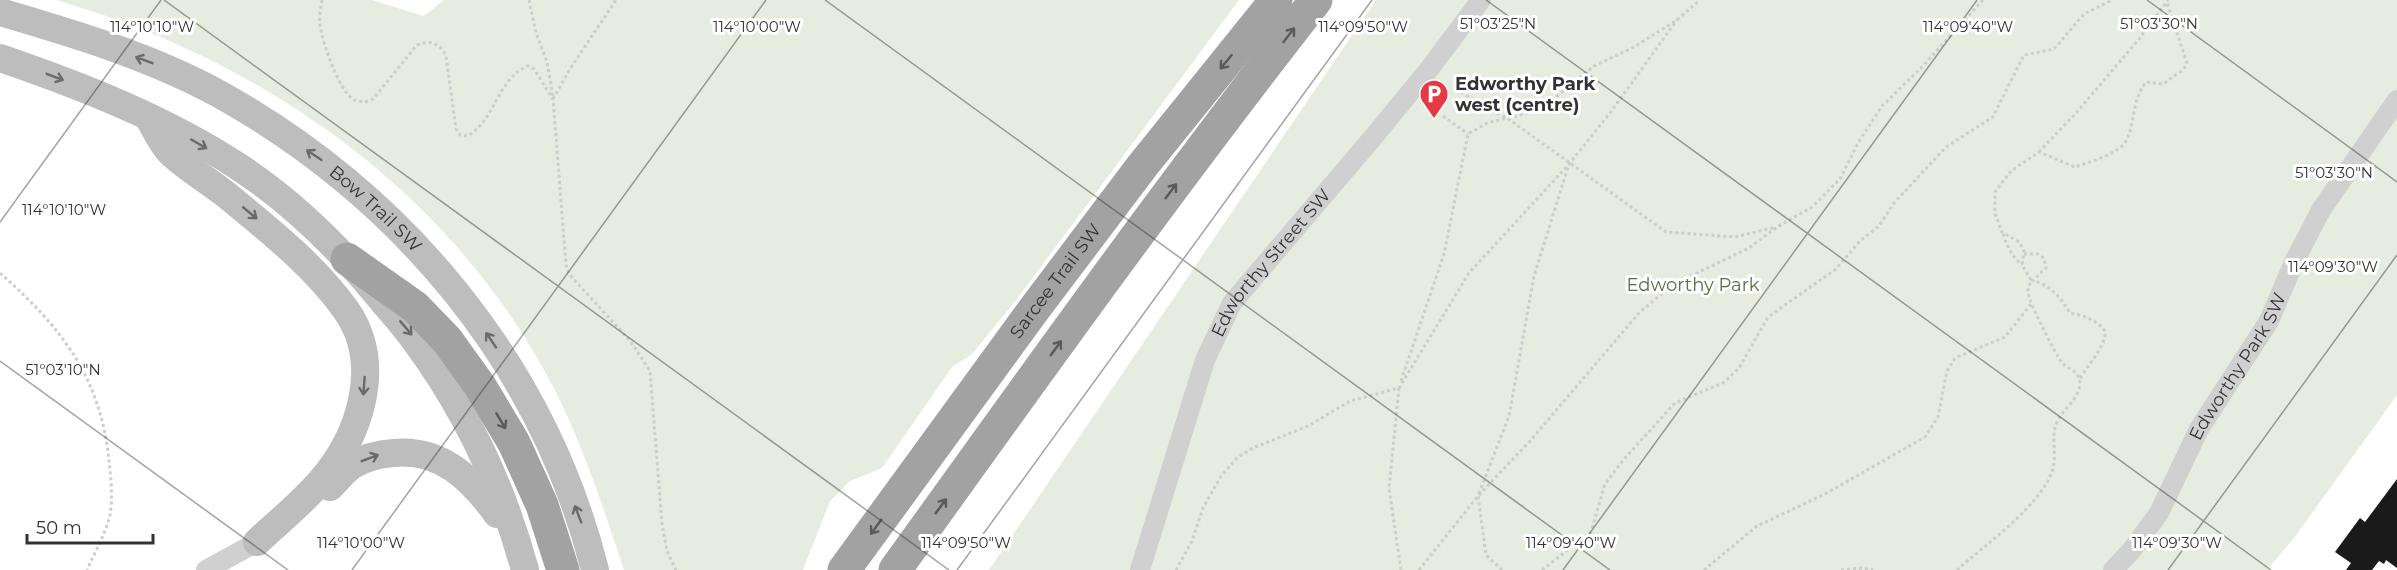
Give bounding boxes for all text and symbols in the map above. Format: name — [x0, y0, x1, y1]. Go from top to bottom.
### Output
text: 51°03'25"N — [1460, 14, 1536, 33]
text: 51°03'30"N — [2120, 14, 2198, 33]
text: 114°10'10"W — [110, 17, 194, 36]
text: 114°10'00"W — [713, 17, 801, 36]
text: 114°09'50"W — [1318, 17, 1408, 36]
text: 114°09'40"W — [1923, 17, 2014, 36]
one-way arrow — [1282, 27, 1295, 43]
one-way arrow — [1220, 53, 1233, 69]
one-way arrow — [135, 54, 154, 65]
one-way arrow — [45, 73, 64, 84]
place label: Edworthy Park west (centre) — [1455, 73, 1596, 116]
parking icon: Edworthy Park west (centre) — [1418, 78, 1450, 120]
one-way arrow — [190, 138, 207, 150]
one-way arrow — [306, 149, 322, 161]
street label: Bow Trail SW — [325, 161, 426, 257]
text: 51°03'30"N — [2295, 163, 2373, 182]
one-way arrow — [1165, 183, 1178, 199]
street label: Edworthy Street SW — [1207, 184, 1335, 340]
text: 114°10'10"W — [22, 200, 106, 219]
one-way arrow — [242, 207, 258, 220]
street label: Sarcee Trail SW — [1005, 219, 1106, 343]
text: 114°09'30"W — [2288, 257, 2378, 276]
park label: Edworthy Park — [1626, 274, 1760, 296]
street label: Edworthy Park SW — [2184, 290, 2291, 444]
one-way arrow — [399, 320, 412, 336]
one-way arrow — [485, 332, 497, 349]
one-way arrow — [1049, 340, 1062, 356]
text: 51°03'10"N — [25, 360, 101, 379]
one-way arrow — [359, 375, 370, 395]
one-way arrow — [496, 412, 508, 429]
one-way arrow — [360, 452, 379, 463]
one-way arrow — [935, 498, 947, 514]
one-way arrow — [571, 506, 582, 524]
scale bar — [27, 507, 153, 545]
text: 50 m — [36, 517, 82, 539]
one-way arrow — [869, 518, 882, 534]
text: 114°10'00"W — [317, 533, 405, 552]
text: 114°09'50"W — [921, 533, 1011, 552]
text: 114°09'40"W — [1526, 533, 1617, 552]
text: 114°09'30"W — [2132, 533, 2222, 552]

